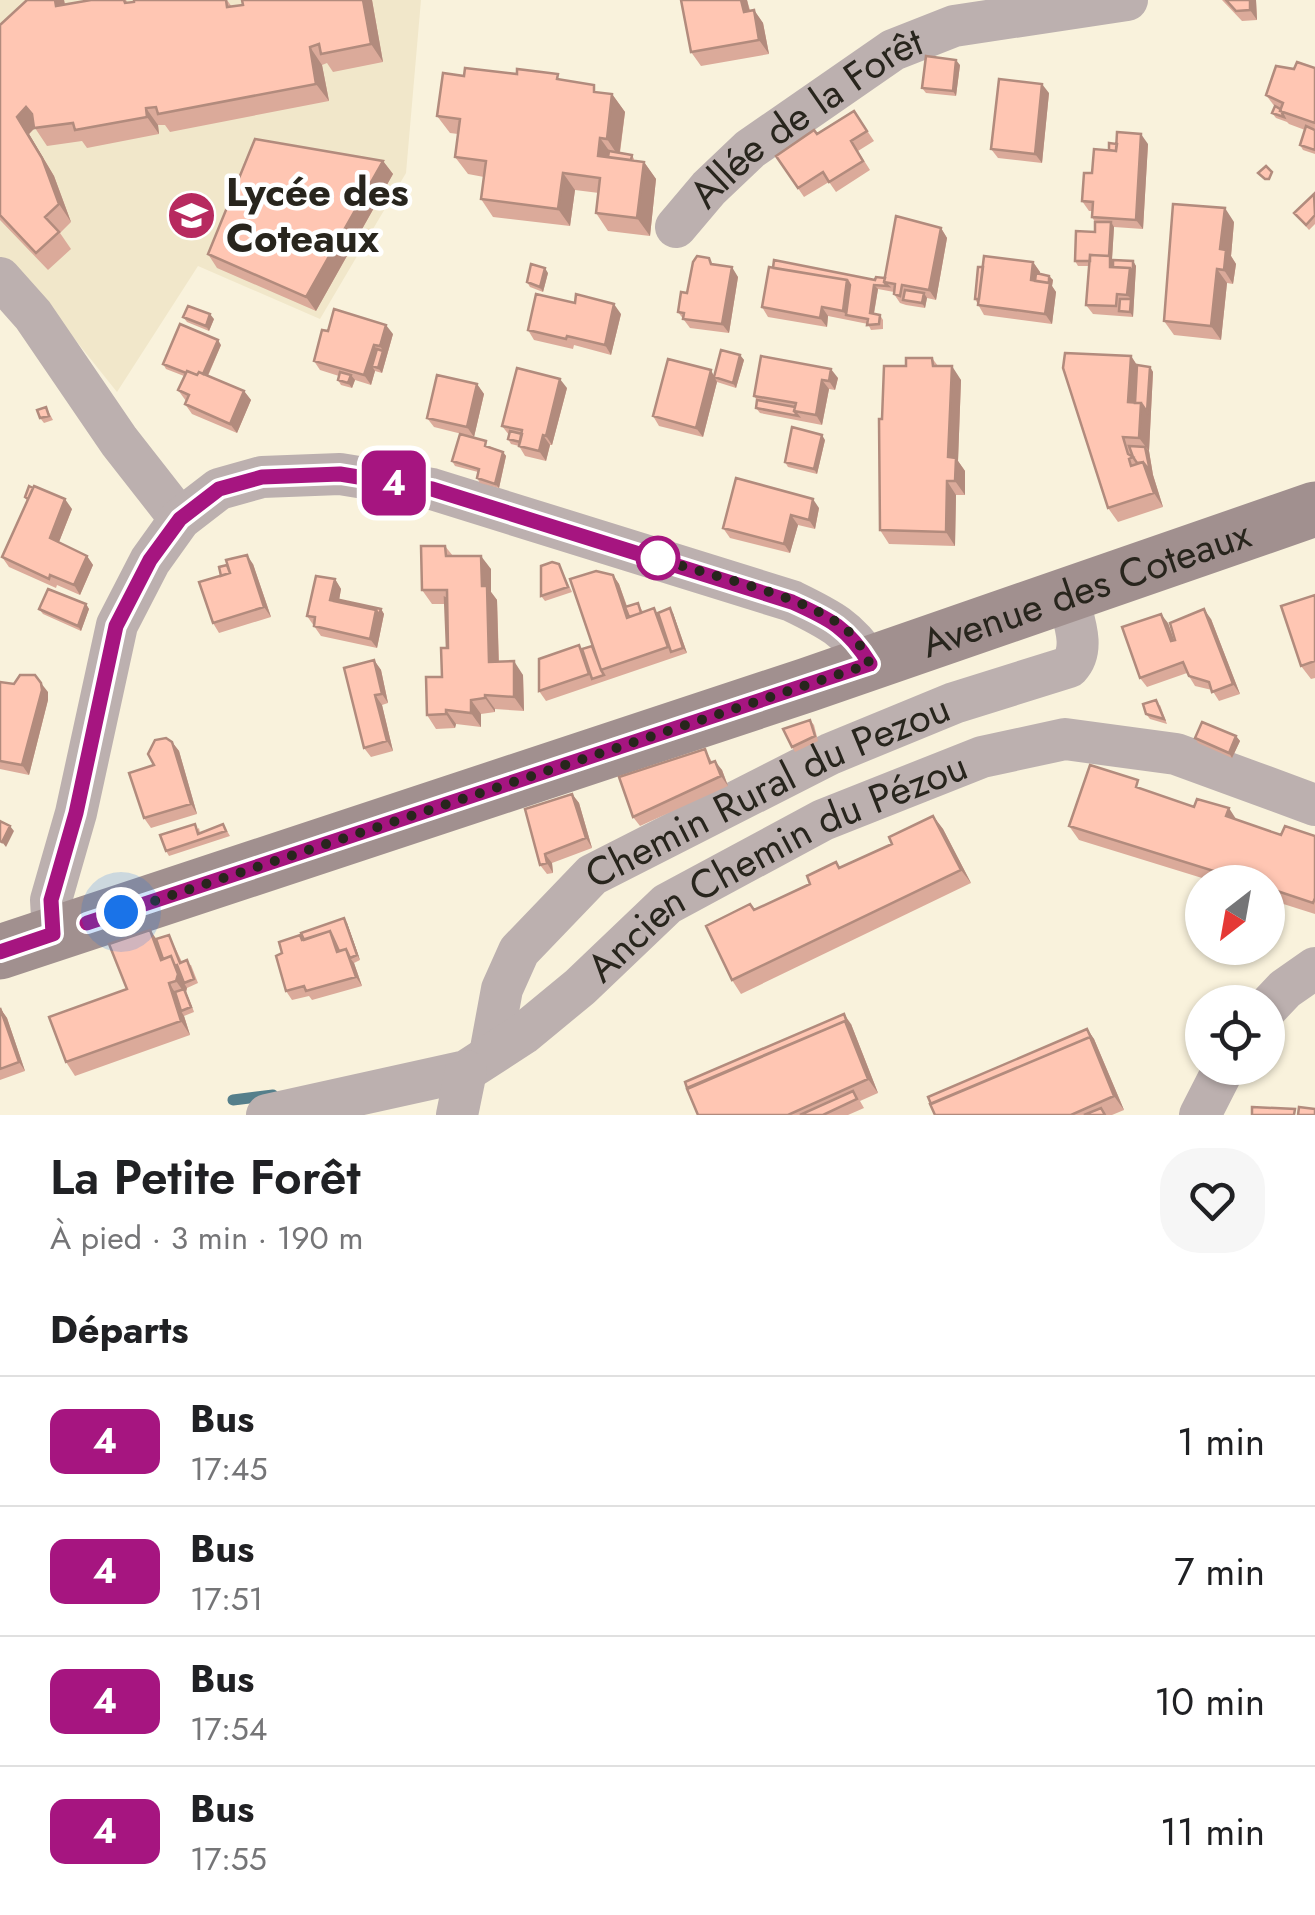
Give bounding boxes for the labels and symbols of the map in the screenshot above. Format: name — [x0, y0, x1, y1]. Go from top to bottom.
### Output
street label: Allée de la Forêt — [675, 12, 931, 221]
place label: Lycée des Coteaux — [226, 163, 409, 267]
school or university icon: Lycée des Coteaux — [165, 189, 217, 241]
line badge: 4 — [362, 450, 426, 516]
street label: Avenue des Coteaux — [913, 505, 1258, 672]
unlabelled marker — [637, 537, 679, 579]
street label: Chemin Rural du Pezou — [575, 679, 959, 903]
street label: Ancien Chemin du Pézou — [573, 737, 976, 995]
north arrow — [1185, 865, 1285, 965]
your location — [96, 887, 146, 937]

